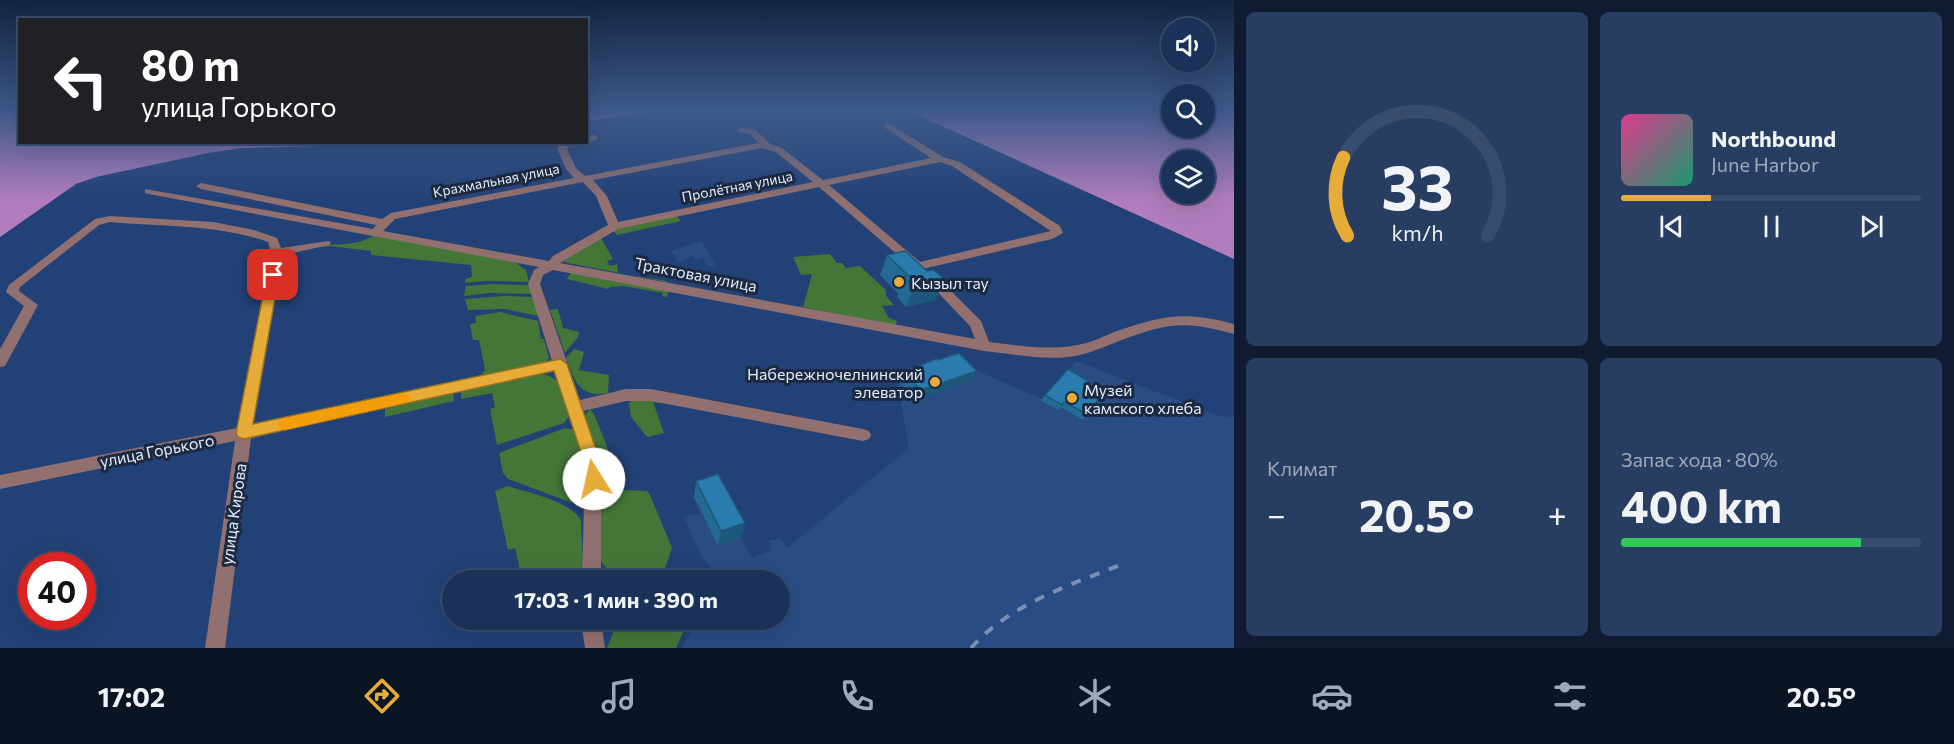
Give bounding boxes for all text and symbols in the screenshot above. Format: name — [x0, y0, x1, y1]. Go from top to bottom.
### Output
map controls — [1161, 18, 1215, 204]
button: sound — [1161, 18, 1215, 72]
text: 80 m — [141, 38, 240, 90]
icon: left — [42, 42, 120, 120]
button: search — [1161, 84, 1215, 138]
text: улица Горького — [141, 90, 337, 123]
text: Northbound — [1711, 125, 1836, 152]
text: 33 — [1381, 147, 1453, 223]
button: layers — [1161, 150, 1215, 204]
text: June Harbor — [1711, 152, 1819, 176]
street label: Крахмальная улица — [431, 159, 561, 201]
street label: Пролётная улица — [680, 167, 794, 205]
icon: previous — [1655, 210, 1688, 243]
icon: pause — [1755, 210, 1788, 243]
icon: next — [1855, 210, 1888, 243]
text: km/h — [1391, 219, 1443, 245]
pin — [247, 249, 298, 300]
street label: Трактовая улица — [633, 253, 759, 295]
icon: arrive — [256, 258, 289, 291]
place label: Кызыл тау — [911, 273, 989, 292]
marker: Кызыл тау — [892, 275, 906, 289]
place label: Набережночелнинский элеватор — [747, 364, 923, 401]
marker: Набережночелнинский элеватор — [928, 375, 942, 389]
place label: Музей камского хлеба — [1084, 380, 1202, 417]
marker: Музей камского хлеба — [1065, 391, 1079, 405]
street label: улица Горького — [98, 430, 216, 470]
position arrow — [562, 447, 626, 511]
text: Запас хода · 80% — [1621, 447, 1778, 471]
text: Климат — [1267, 456, 1337, 480]
street label: улица Кирова — [216, 462, 250, 566]
text: 400 km — [1621, 477, 1782, 532]
text: 20.5° — [1359, 486, 1474, 541]
text: − — [1267, 493, 1286, 534]
text: + — [1548, 493, 1567, 534]
speed limit sign: 40 — [18, 552, 96, 630]
text: 17:03 · 1 мин · 390 m — [514, 586, 718, 613]
icon: directions — [361, 675, 403, 717]
icon: music — [598, 675, 640, 717]
icon: phone — [836, 675, 878, 717]
icon: climate — [1074, 675, 1116, 717]
icon: car — [1311, 675, 1353, 717]
icon: filters — [1549, 675, 1591, 717]
text: 17:02 — [98, 680, 165, 713]
text: 20.5° — [1787, 680, 1856, 713]

